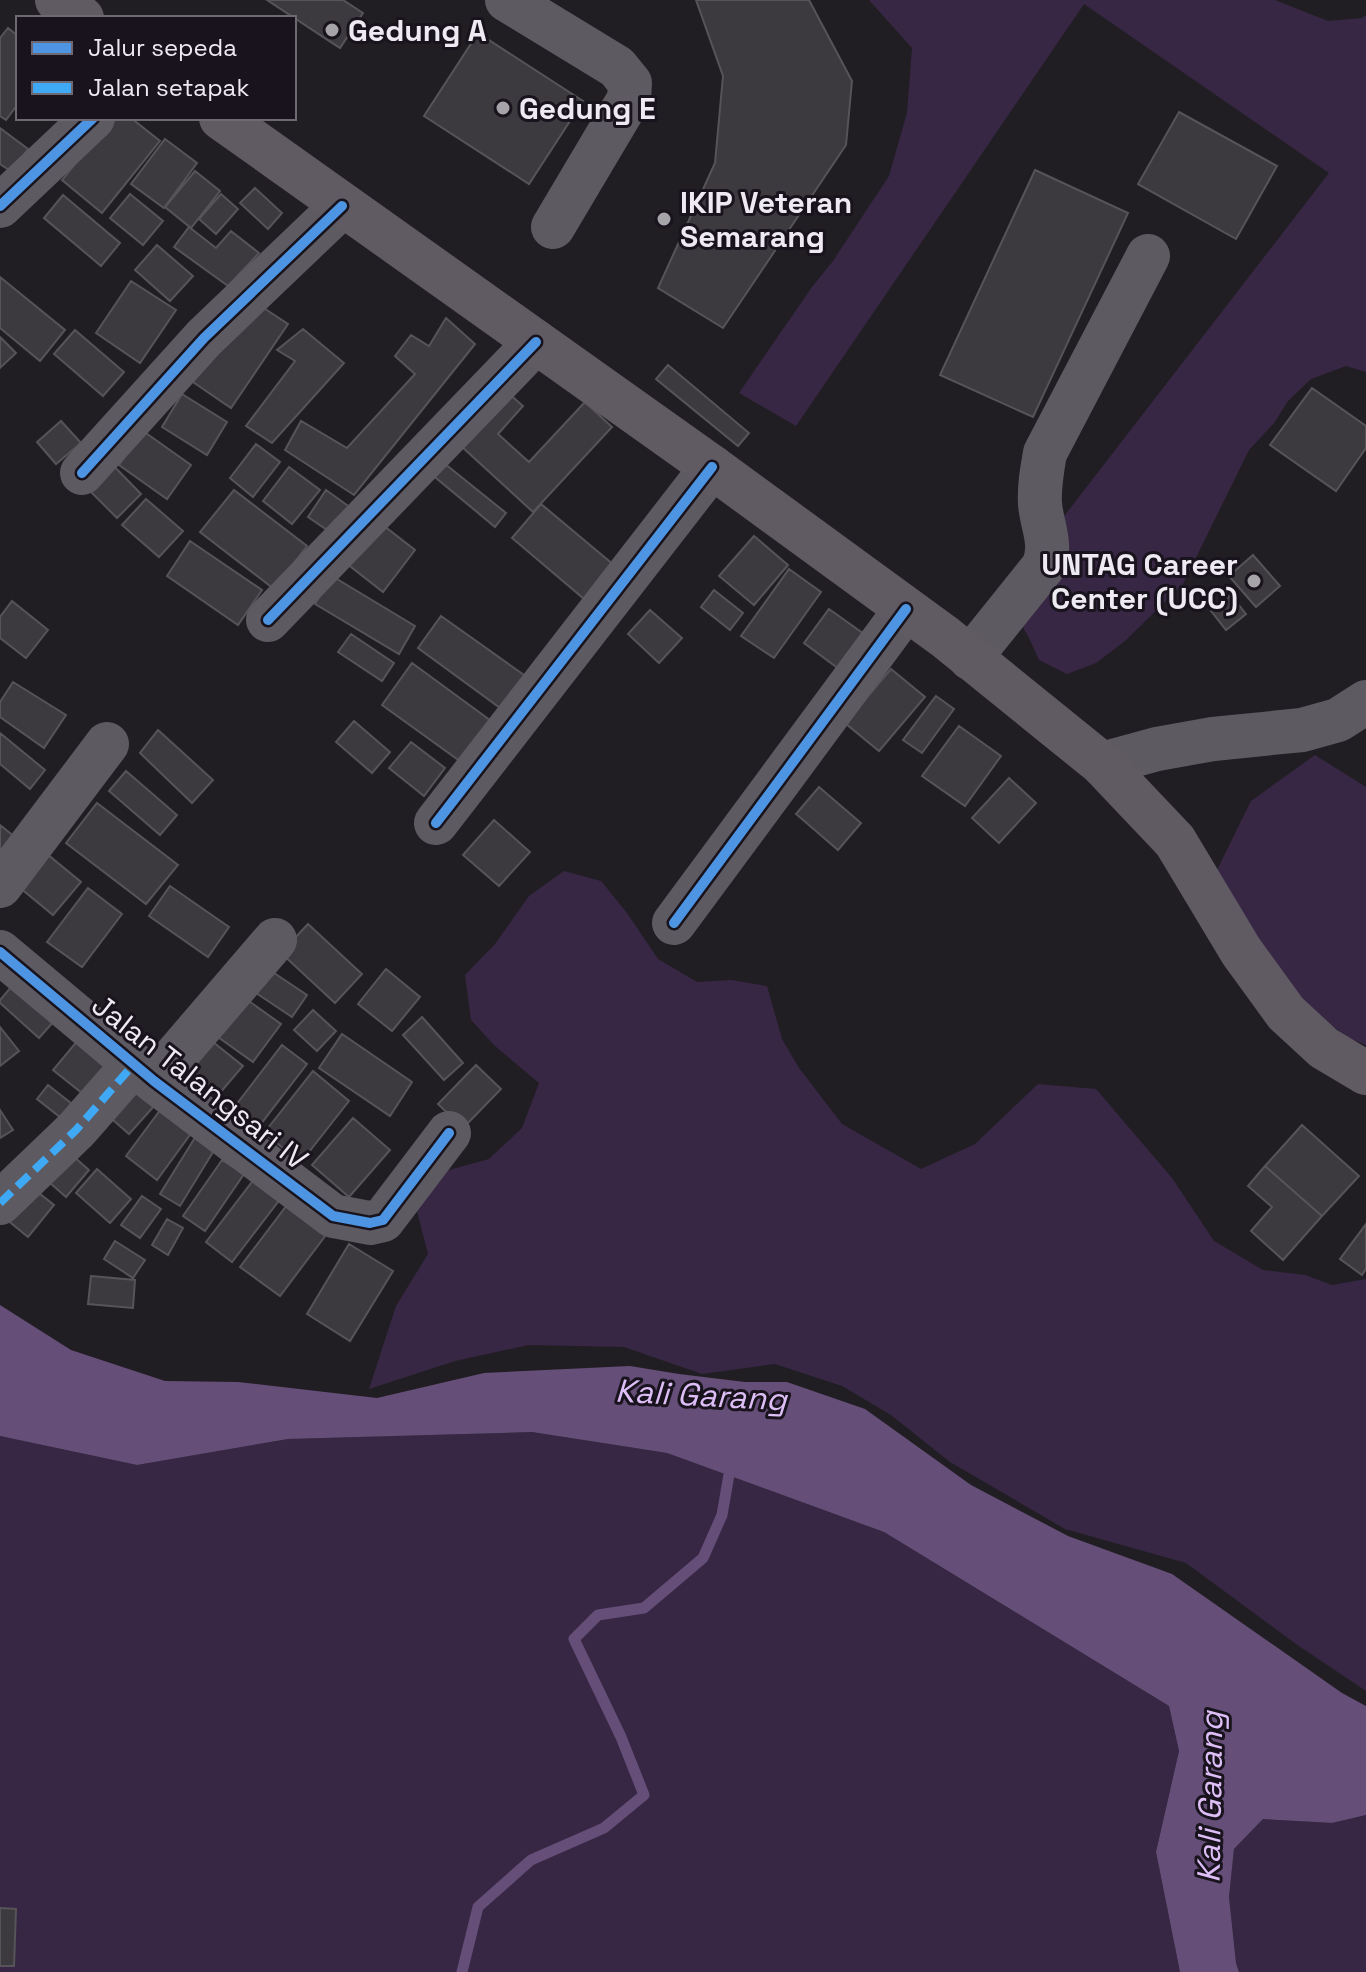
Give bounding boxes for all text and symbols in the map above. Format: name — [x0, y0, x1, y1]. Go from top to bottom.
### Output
place label: Gedung A — [348, 11, 487, 50]
legend — [16, 16, 296, 120]
marker: Gedung A — [323, 21, 341, 39]
text: Jalur sepeda — [88, 32, 237, 63]
text: Jalan setapak — [88, 72, 249, 103]
place label: Gedung E — [519, 89, 656, 128]
marker: Gedung E — [494, 99, 512, 117]
place label: IKIP Veteran Semarang — [680, 183, 852, 256]
marker: IKIP Veteran Semarang — [655, 210, 673, 228]
place label: UNTAG Career Center (UCC) — [1041, 545, 1238, 618]
marker: UNTAG Career Center (UCC) — [1245, 572, 1263, 590]
street label: Jalan Talangsari IV — [84, 985, 316, 1179]
water label: Kali Garang — [614, 1371, 789, 1420]
water label: Kali Garang — [1189, 1710, 1232, 1883]

